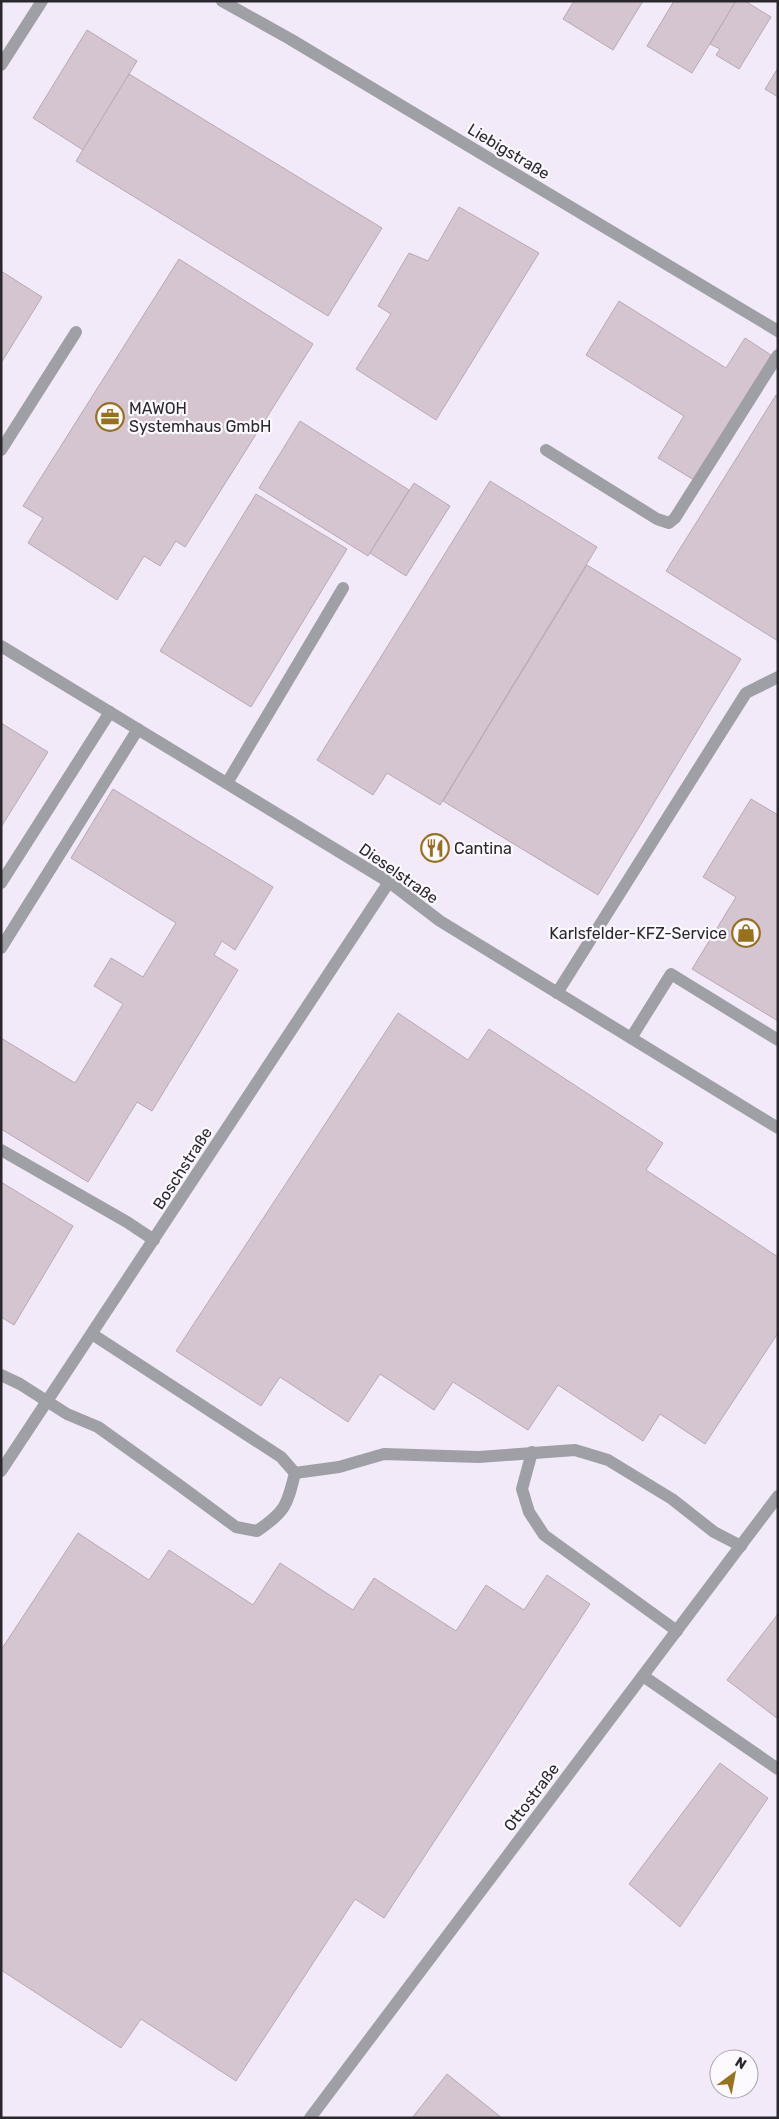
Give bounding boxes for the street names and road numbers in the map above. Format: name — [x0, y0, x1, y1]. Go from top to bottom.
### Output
street label: Liebigstraße — [464, 120, 553, 183]
street label: Dieselstraße — [355, 839, 442, 908]
street label: Boschstraße — [149, 1124, 216, 1213]
street label: Ottostraße — [500, 1760, 563, 1835]

